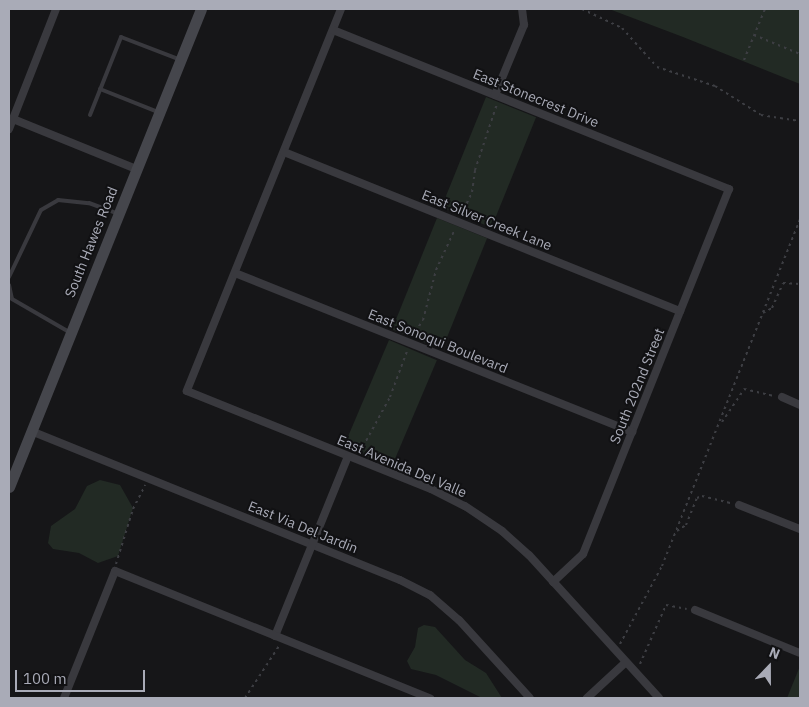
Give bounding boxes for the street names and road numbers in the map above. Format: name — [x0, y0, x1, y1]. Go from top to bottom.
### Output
street label: East Stonecrest Drive — [471, 65, 601, 131]
street label: South Hawes Road — [61, 184, 121, 300]
street label: East Silver Creek Lane — [420, 186, 554, 254]
street label: East Sonoqui Boulevard — [366, 305, 510, 377]
street label: South 202nd Street — [606, 326, 668, 446]
street label: East Avenida Del Valle — [335, 431, 469, 501]
street label: East Via Del Jardin — [246, 497, 360, 557]

